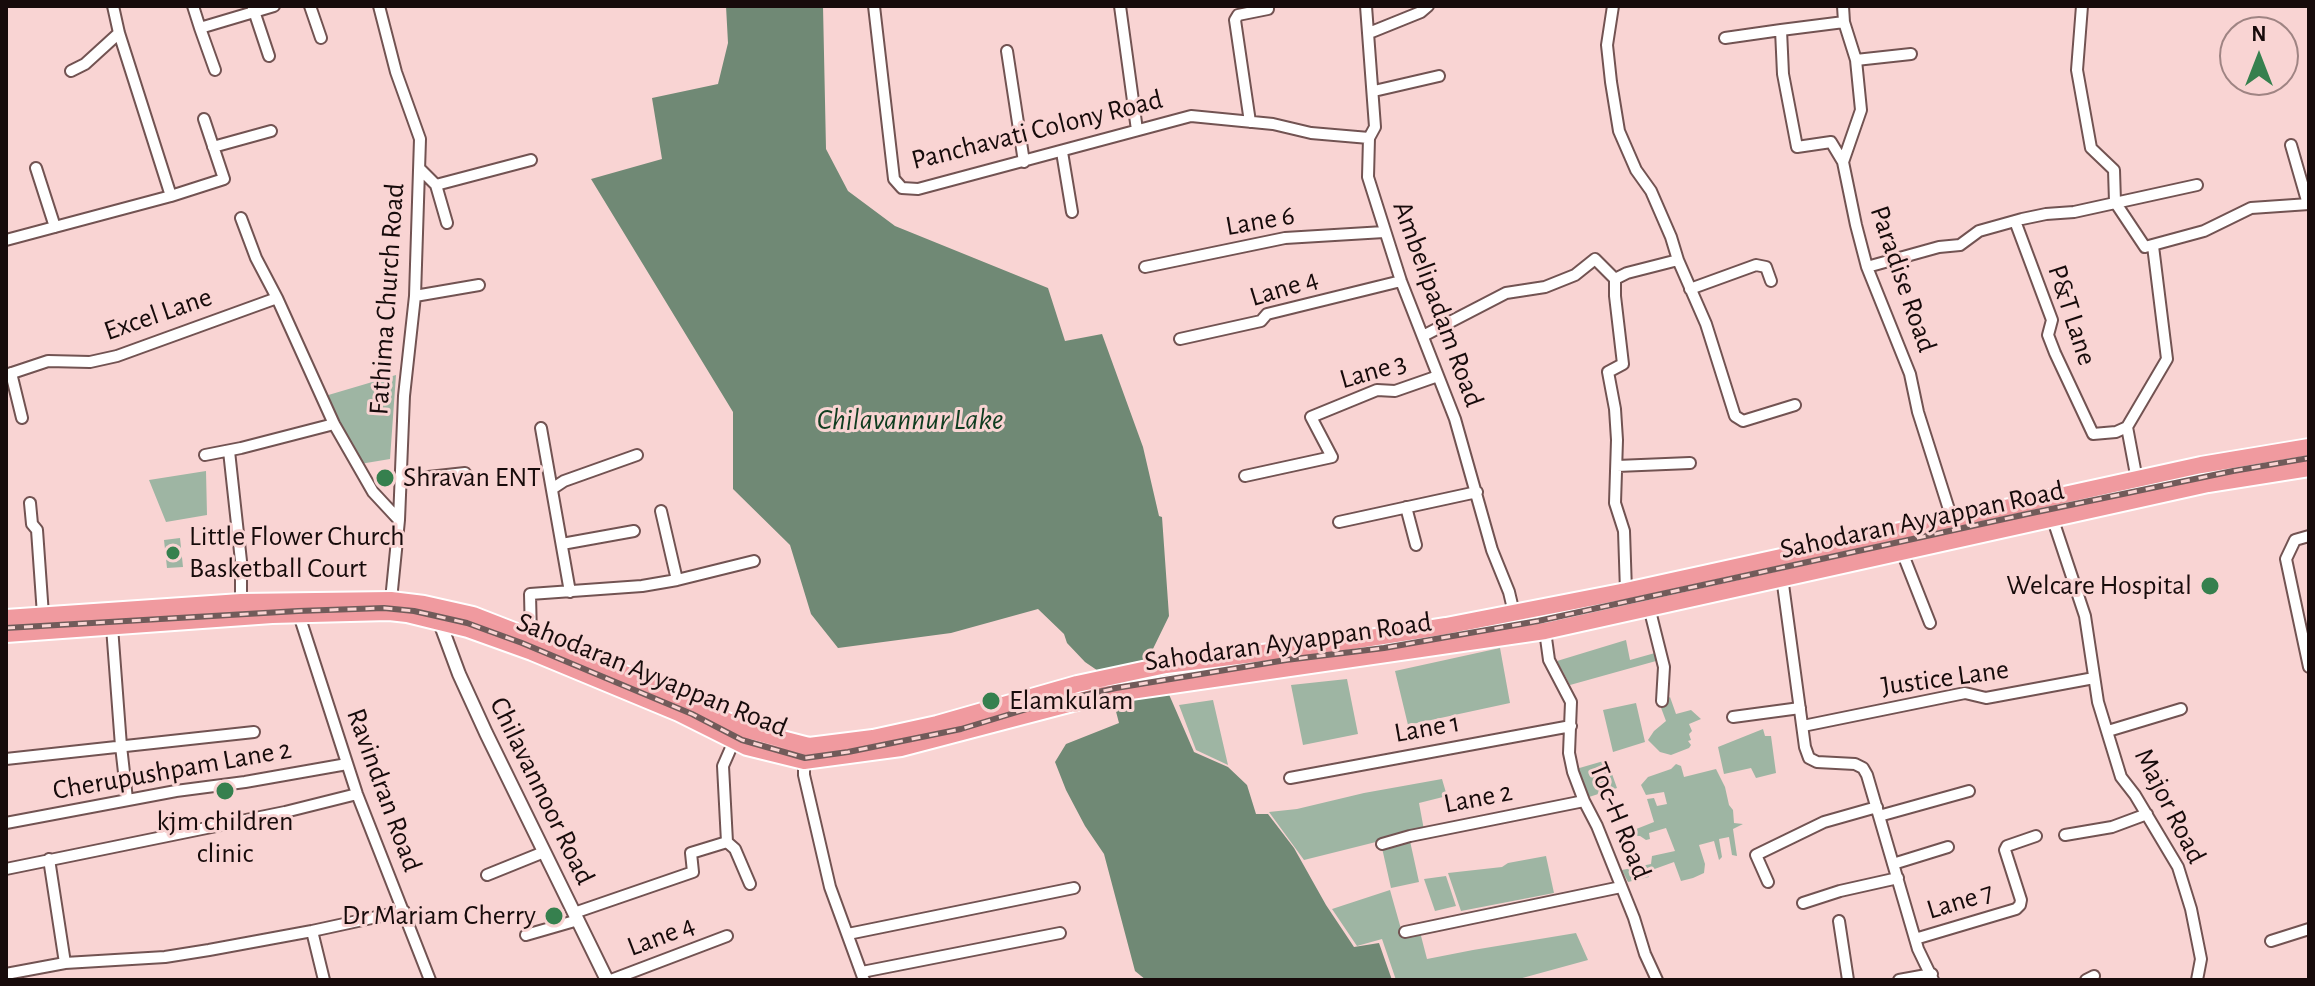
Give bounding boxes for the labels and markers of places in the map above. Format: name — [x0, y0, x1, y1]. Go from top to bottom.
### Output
place label: Shravan ENT — [403, 461, 541, 495]
marker: Shravan ENT — [374, 467, 396, 489]
place label: Little Flower Church Basketball Court — [189, 520, 405, 586]
marker: Little Flower Church Basketball Court — [164, 544, 182, 562]
place label: Welcare Hospital — [2006, 569, 2192, 603]
marker: Welcare Hospital — [2199, 575, 2221, 597]
place label: Elamkulam — [1009, 684, 1133, 718]
marker: Elamkulam — [980, 690, 1002, 712]
marker: kjm children clinic — [214, 780, 236, 802]
place label: kjm children clinic — [156, 805, 294, 871]
place label: Dr Mariam Cherry — [342, 899, 536, 933]
marker: Dr Mariam Cherry — [543, 905, 565, 927]

